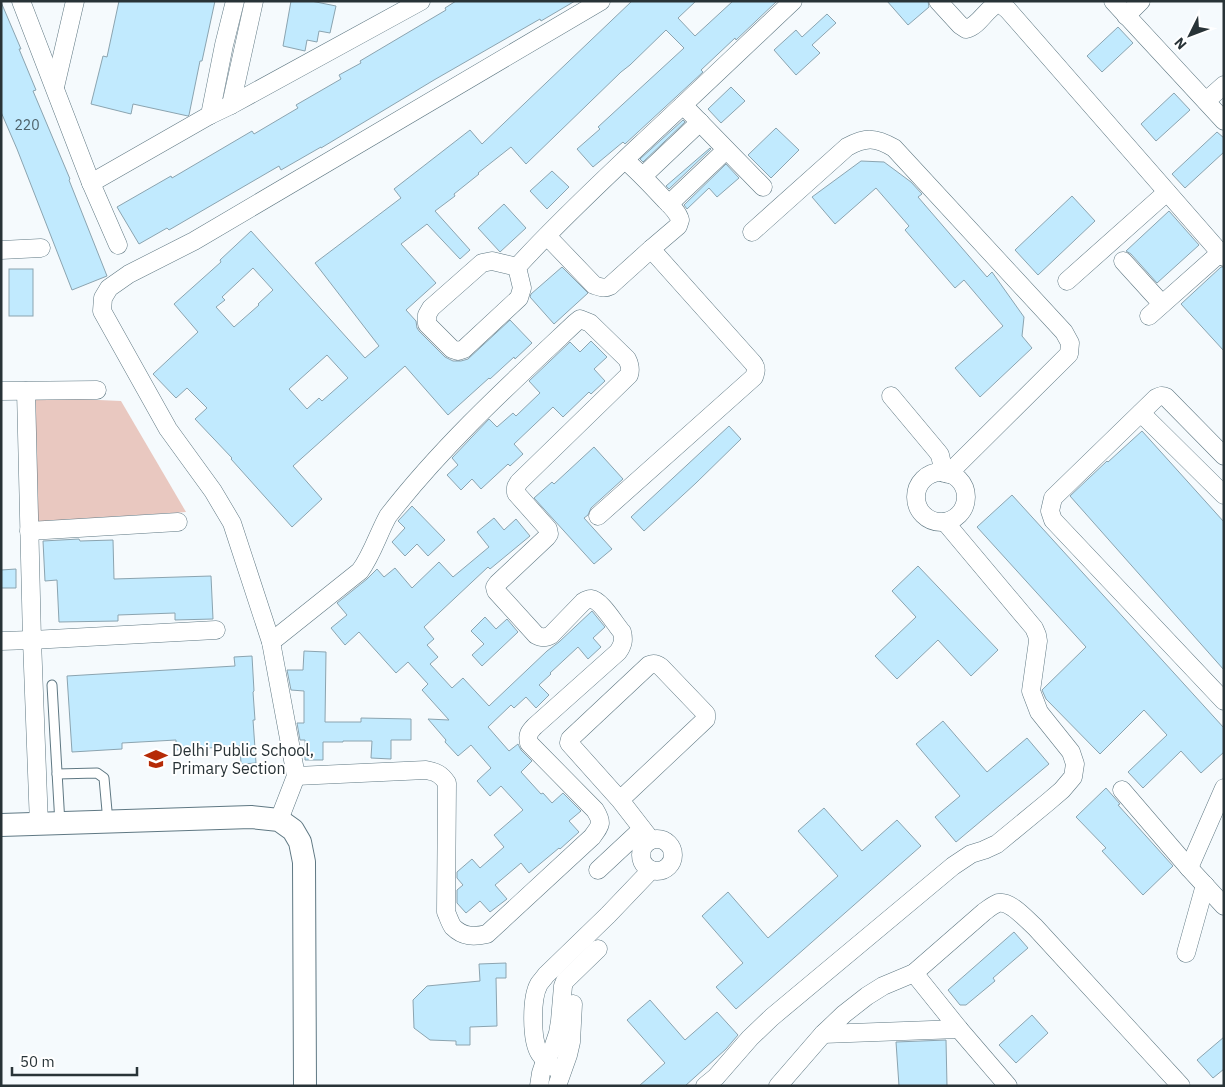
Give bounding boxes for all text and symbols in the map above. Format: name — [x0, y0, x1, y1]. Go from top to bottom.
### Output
north arrow — [1165, 10, 1215, 60]
text: N — [1170, 34, 1190, 53]
house number: 220 — [14, 116, 40, 134]
place label: Delhi Public School, Primary Section — [172, 740, 314, 778]
school or university icon: Delhi Public School, Primary Section — [143, 746, 169, 772]
scale bar — [12, 1044, 138, 1076]
text: 50 m — [20, 1052, 55, 1071]

